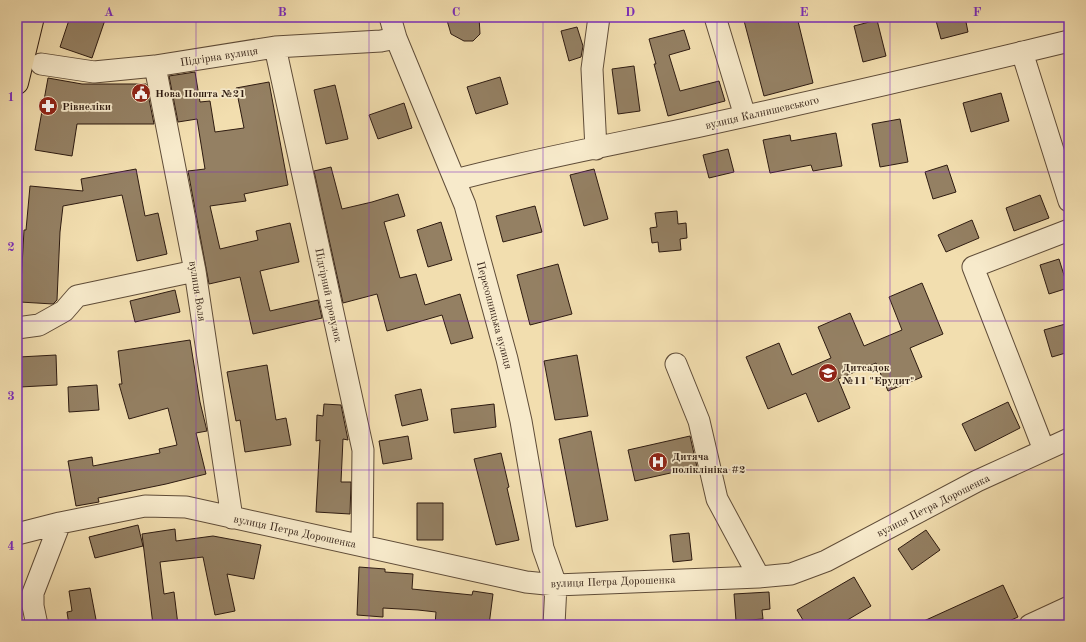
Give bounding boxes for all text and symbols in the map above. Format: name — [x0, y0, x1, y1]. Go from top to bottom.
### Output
text: A — [104, 6, 114, 19]
text: B — [277, 6, 287, 19]
text: C — [452, 6, 460, 19]
text: D — [625, 6, 635, 19]
text: E — [800, 6, 809, 19]
text: F — [973, 6, 982, 19]
street label: Підгірна вулиця — [179, 46, 259, 69]
public building icon: Нова Пошта №21 — [130, 82, 152, 104]
place label: Нова Пошта №21 — [155, 89, 246, 100]
text: 1 — [7, 91, 15, 104]
pharmacy icon: Рівнеліки — [37, 95, 59, 117]
street label: вулиця Калнишевського — [704, 95, 820, 132]
place label: Рівнеліки — [62, 102, 111, 113]
text: 2 — [7, 241, 15, 254]
street label: Підгірний провулок — [312, 247, 343, 344]
street label: вулиця Воля — [186, 260, 207, 323]
street label: Пересопницька вулиця — [474, 260, 513, 371]
school or university icon: Дитсадок №11 "Ерудит" — [817, 362, 839, 384]
place label: Дитсадок №11 "Ерудит" — [842, 363, 914, 387]
text: 3 — [7, 390, 15, 403]
hospital icon: Дитяча поліклініка #2 — [647, 451, 669, 473]
place label: Дитяча поліклініка #2 — [672, 452, 745, 476]
street label: вулиця Петра Дорошенка — [875, 473, 992, 540]
street label: вулиця Петра Дорошенка — [232, 514, 358, 551]
text: 4 — [7, 540, 15, 553]
street label: вулиця Петра Дорошенка — [550, 575, 676, 590]

